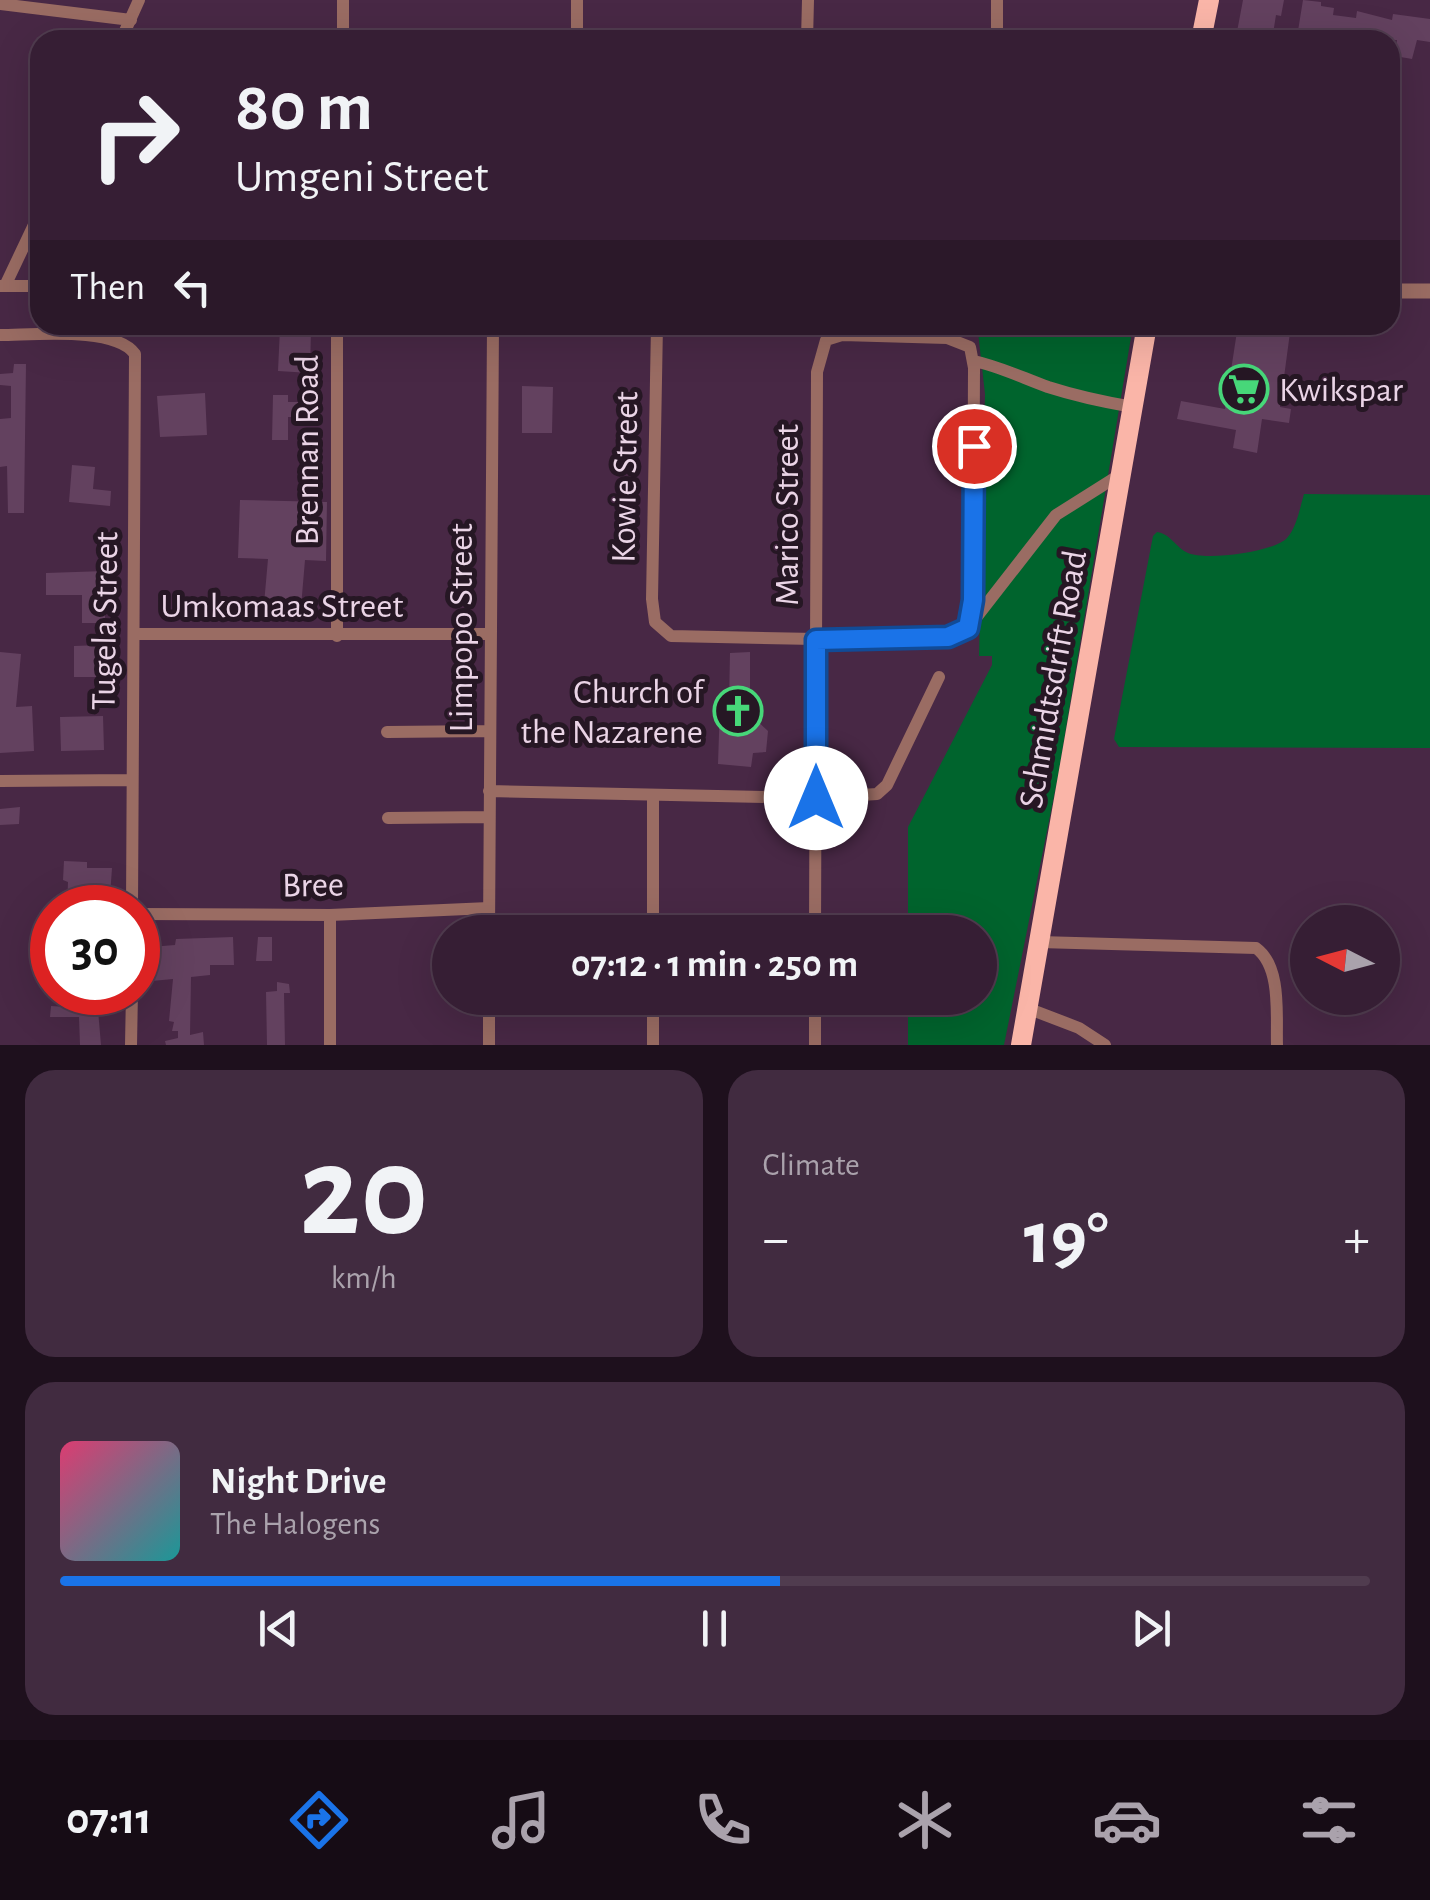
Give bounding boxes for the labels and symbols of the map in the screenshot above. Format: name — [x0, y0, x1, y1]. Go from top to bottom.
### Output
street label: Brennan Road — [290, 355, 325, 545]
supermarket icon: Kwikspar — [1218, 363, 1270, 415]
place label: Kwikspar — [1279, 373, 1404, 408]
street label: Kowie Street — [607, 391, 644, 563]
pin — [932, 404, 1017, 489]
street label: Marico Street — [770, 424, 805, 606]
street label: Limpopo Street — [444, 523, 479, 733]
street label: Tugela Street — [86, 531, 125, 711]
street label: Schmidtsdrift Road — [1014, 548, 1093, 811]
street label: Umkomaas Street — [161, 589, 403, 624]
place label: Church of the Nazarene — [521, 675, 705, 750]
church icon: Church of the Nazarene — [712, 685, 764, 737]
position arrow — [764, 746, 868, 850]
street label: Bree — [282, 867, 344, 904]
speed limit sign: 30 — [30, 885, 160, 1015]
north arrow — [1290, 905, 1400, 1015]

